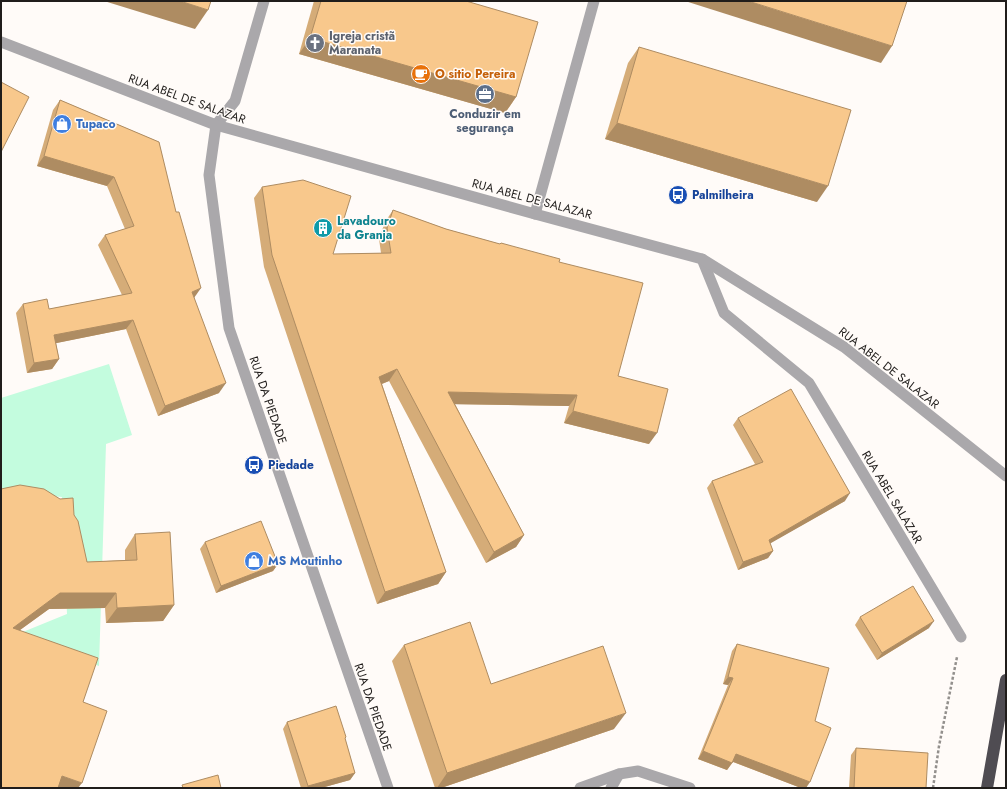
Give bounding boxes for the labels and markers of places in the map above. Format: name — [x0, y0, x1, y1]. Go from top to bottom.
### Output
place label: Igreja cristã Maranata — [329, 27, 395, 59]
church icon: Igreja cristã Maranata — [304, 32, 326, 54]
cafe icon: O sitio Pereira — [410, 63, 432, 85]
place label: O sitio Pereira — [435, 65, 515, 83]
office icon: Conduzir em segurança — [474, 83, 496, 105]
place label: Conduzir em segurança — [449, 105, 521, 137]
shop icon: Tupaco — [51, 113, 73, 135]
place label: Tupaco — [76, 115, 116, 133]
bus stop icon: Palmilheira — [667, 184, 689, 206]
place label: Palmilheira — [692, 186, 754, 204]
place label: Lavadouro da Granja — [337, 212, 396, 244]
building icon: Lavadouro da Granja — [312, 217, 334, 239]
bus stop icon: Piedade — [243, 454, 265, 476]
place label: Piedade — [268, 456, 314, 474]
shop icon: MS Moutinho — [243, 550, 265, 572]
place label: MS Moutinho — [268, 552, 342, 570]

